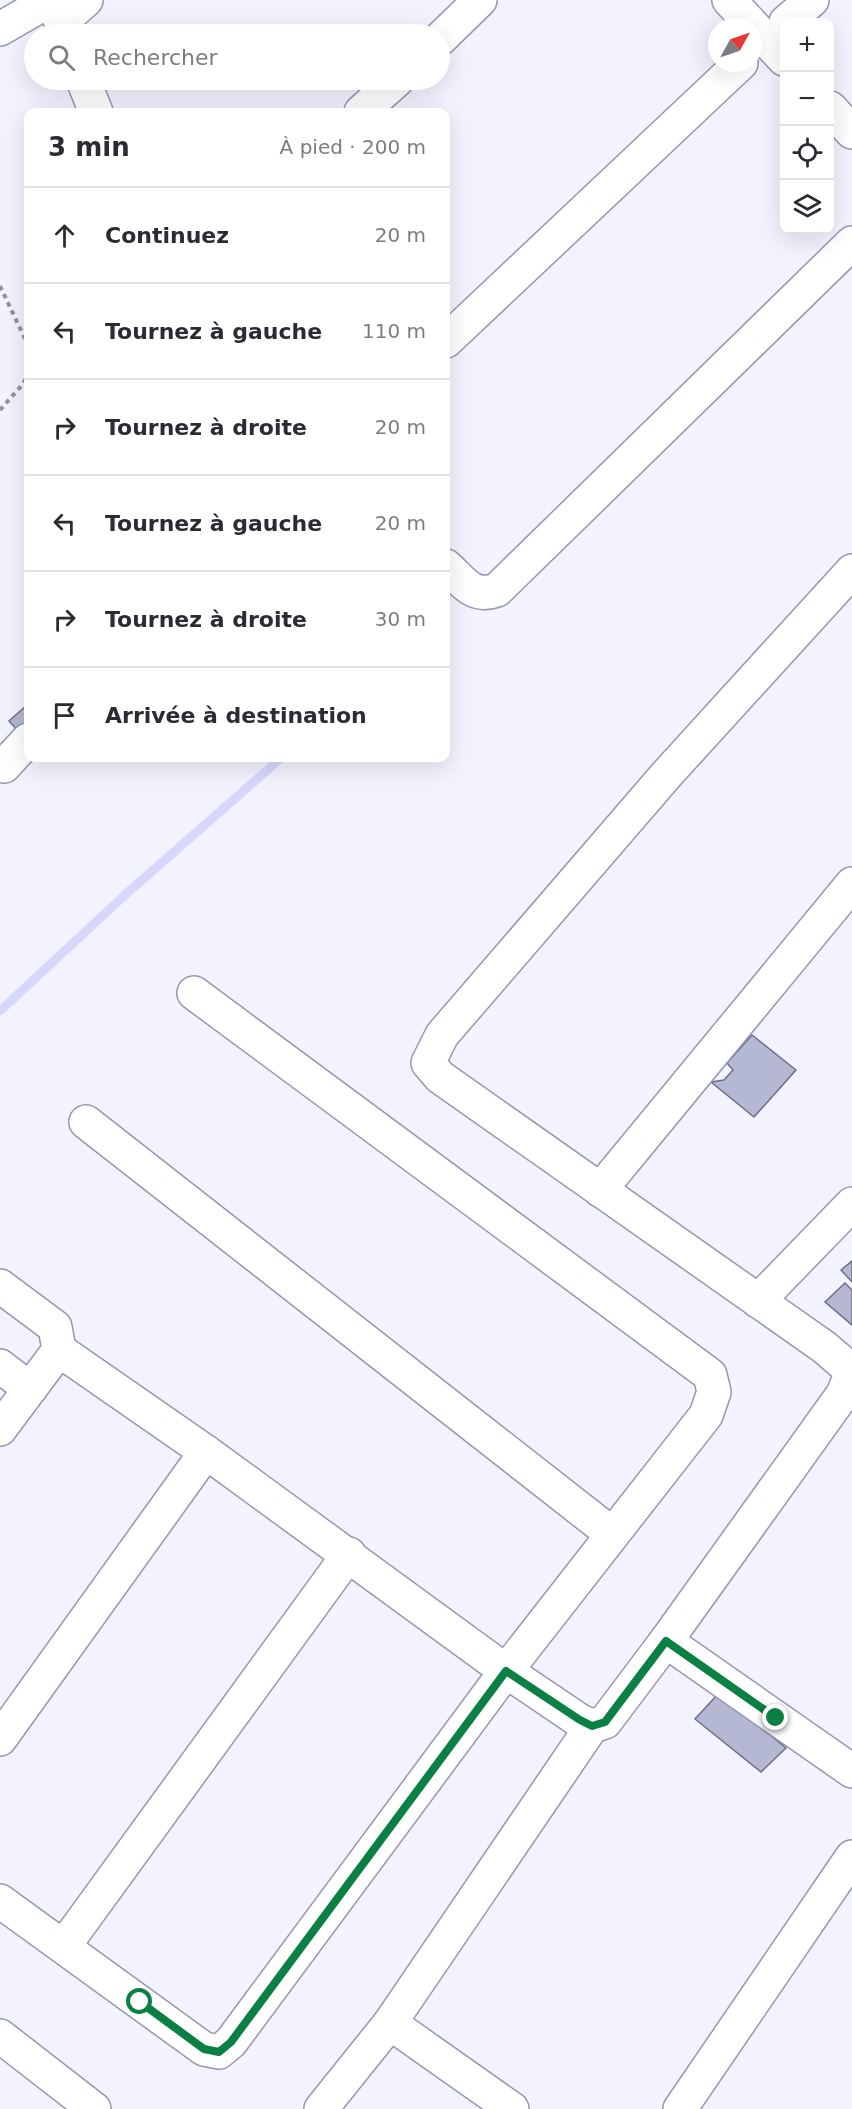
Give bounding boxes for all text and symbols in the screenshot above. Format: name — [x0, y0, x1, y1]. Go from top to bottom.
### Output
north arrow — [708, 18, 762, 72]
map controls — [780, 18, 834, 234]
button: + — [780, 18, 834, 72]
search box — [24, 24, 450, 90]
icon: search — [45, 41, 78, 74]
text: Rechercher — [93, 45, 218, 70]
button: − — [780, 72, 834, 126]
button: locate — [780, 126, 834, 180]
text: 3 min — [48, 132, 130, 162]
text: À pied · 200 m — [280, 135, 426, 159]
button: layers — [780, 180, 834, 234]
icon: ahead — [48, 219, 81, 252]
text: Continuez — [105, 223, 229, 248]
text: 20 m — [375, 223, 426, 247]
icon: left — [48, 315, 81, 348]
text: Tournez à gauche — [105, 319, 322, 344]
text: 110 m — [362, 319, 426, 343]
icon: right — [48, 411, 81, 444]
text: Tournez à droite — [105, 415, 307, 440]
text: 20 m — [375, 415, 426, 439]
icon: left — [48, 507, 81, 540]
text: Tournez à gauche — [105, 511, 322, 536]
text: 20 m — [375, 511, 426, 535]
icon: right — [48, 603, 81, 636]
text: Tournez à droite — [105, 607, 307, 632]
text: 30 m — [375, 607, 426, 631]
icon: arrive — [48, 699, 81, 732]
text: Arrivée à destination — [105, 703, 367, 728]
route end — [762, 1704, 788, 1730]
route start — [126, 1988, 152, 2014]

